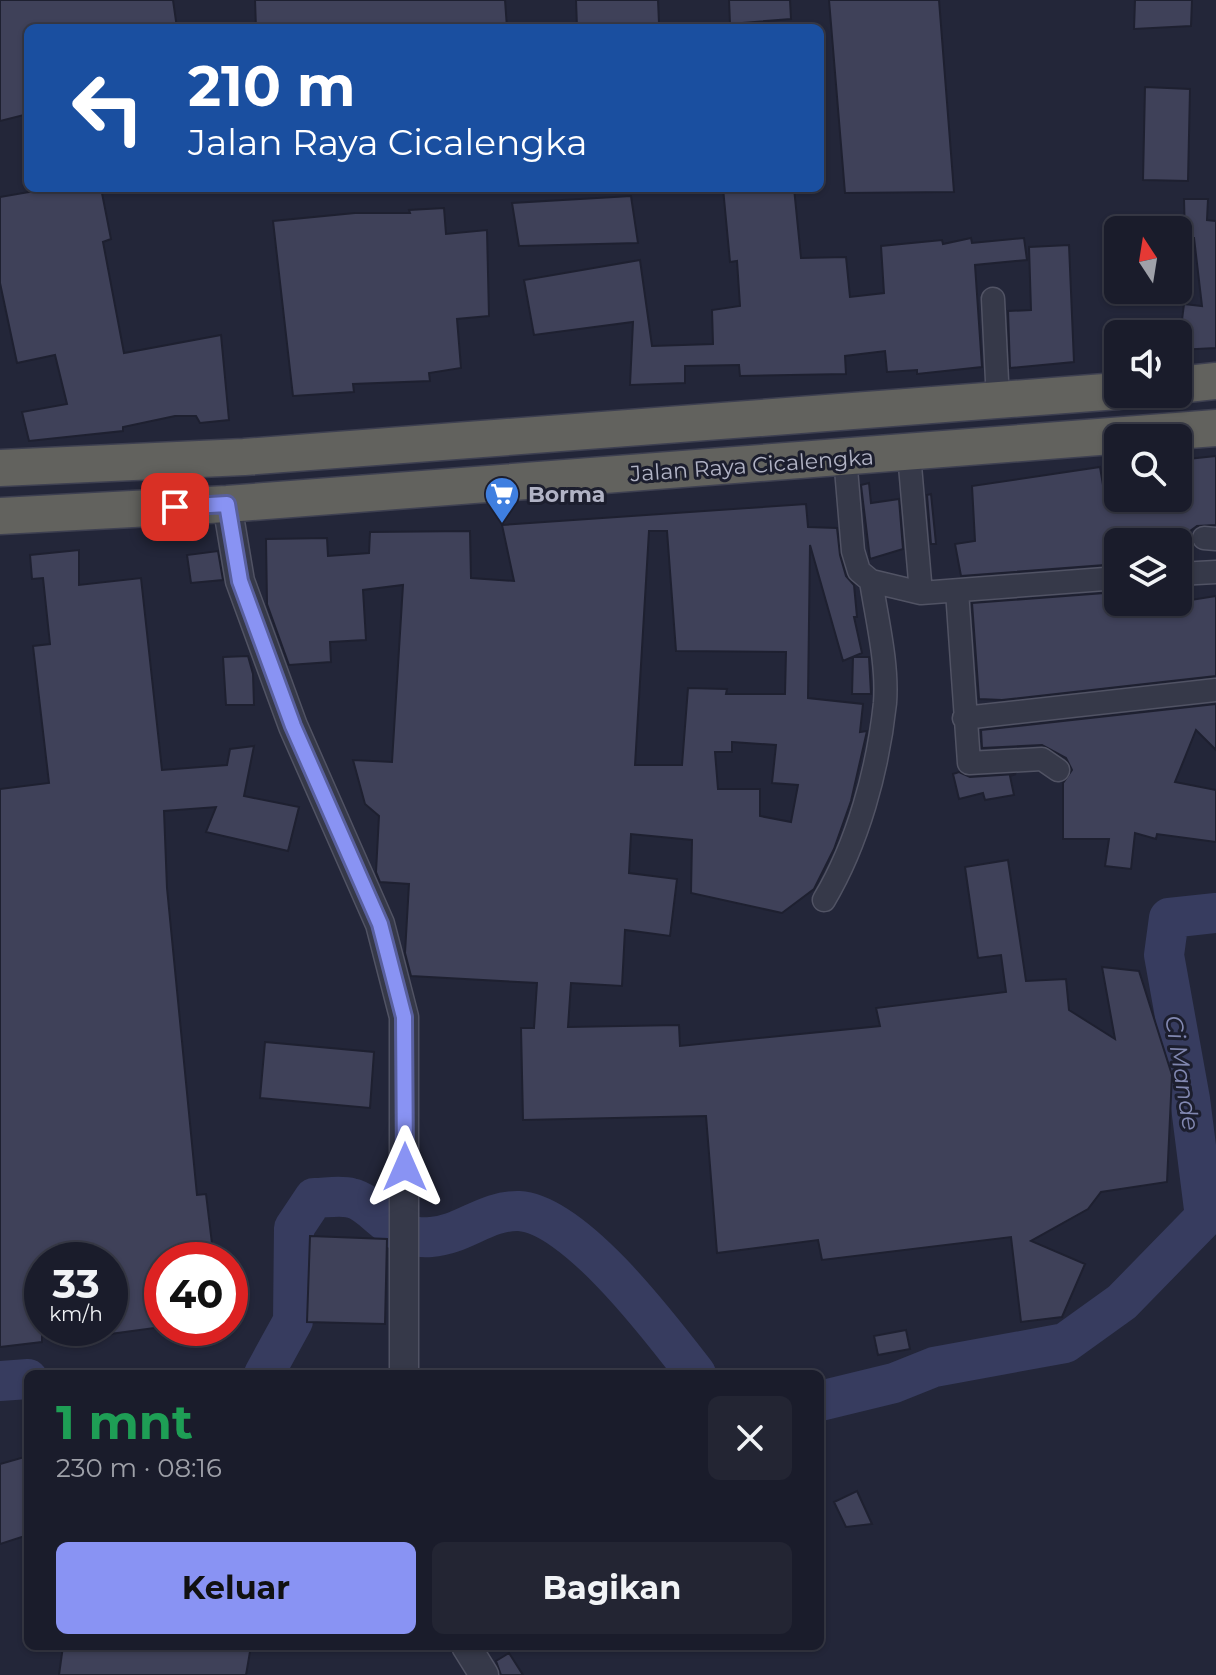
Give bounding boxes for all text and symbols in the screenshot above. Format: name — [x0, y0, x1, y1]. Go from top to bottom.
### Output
text: 210 m — [188, 52, 356, 120]
icon: left — [56, 56, 160, 160]
text: Jalan Raya Cicalengka — [188, 120, 587, 164]
north arrow — [1104, 216, 1192, 304]
map controls — [1104, 216, 1192, 616]
button: sound — [1104, 320, 1192, 408]
button: search — [1104, 424, 1192, 512]
street label: Jalan Raya Cicalengka — [628, 444, 875, 488]
pin — [141, 473, 209, 541]
supermarket icon: Borma — [483, 475, 521, 525]
place label: Borma — [528, 481, 605, 508]
icon: arrive — [153, 485, 197, 529]
button: layers — [1104, 528, 1192, 616]
water label: Ci Mande — [1159, 1013, 1206, 1133]
position arrow — [363, 1125, 447, 1209]
speed limit sign: 40 — [144, 1242, 248, 1346]
text: 33 — [52, 1259, 100, 1308]
text: km/h — [49, 1302, 103, 1326]
text: 1 mnt — [56, 1393, 193, 1451]
button: close — [708, 1396, 792, 1480]
text: 230 m · 08:16 — [56, 1452, 222, 1484]
button: Keluar — [56, 1542, 416, 1634]
button: Bagikan — [432, 1542, 792, 1634]

